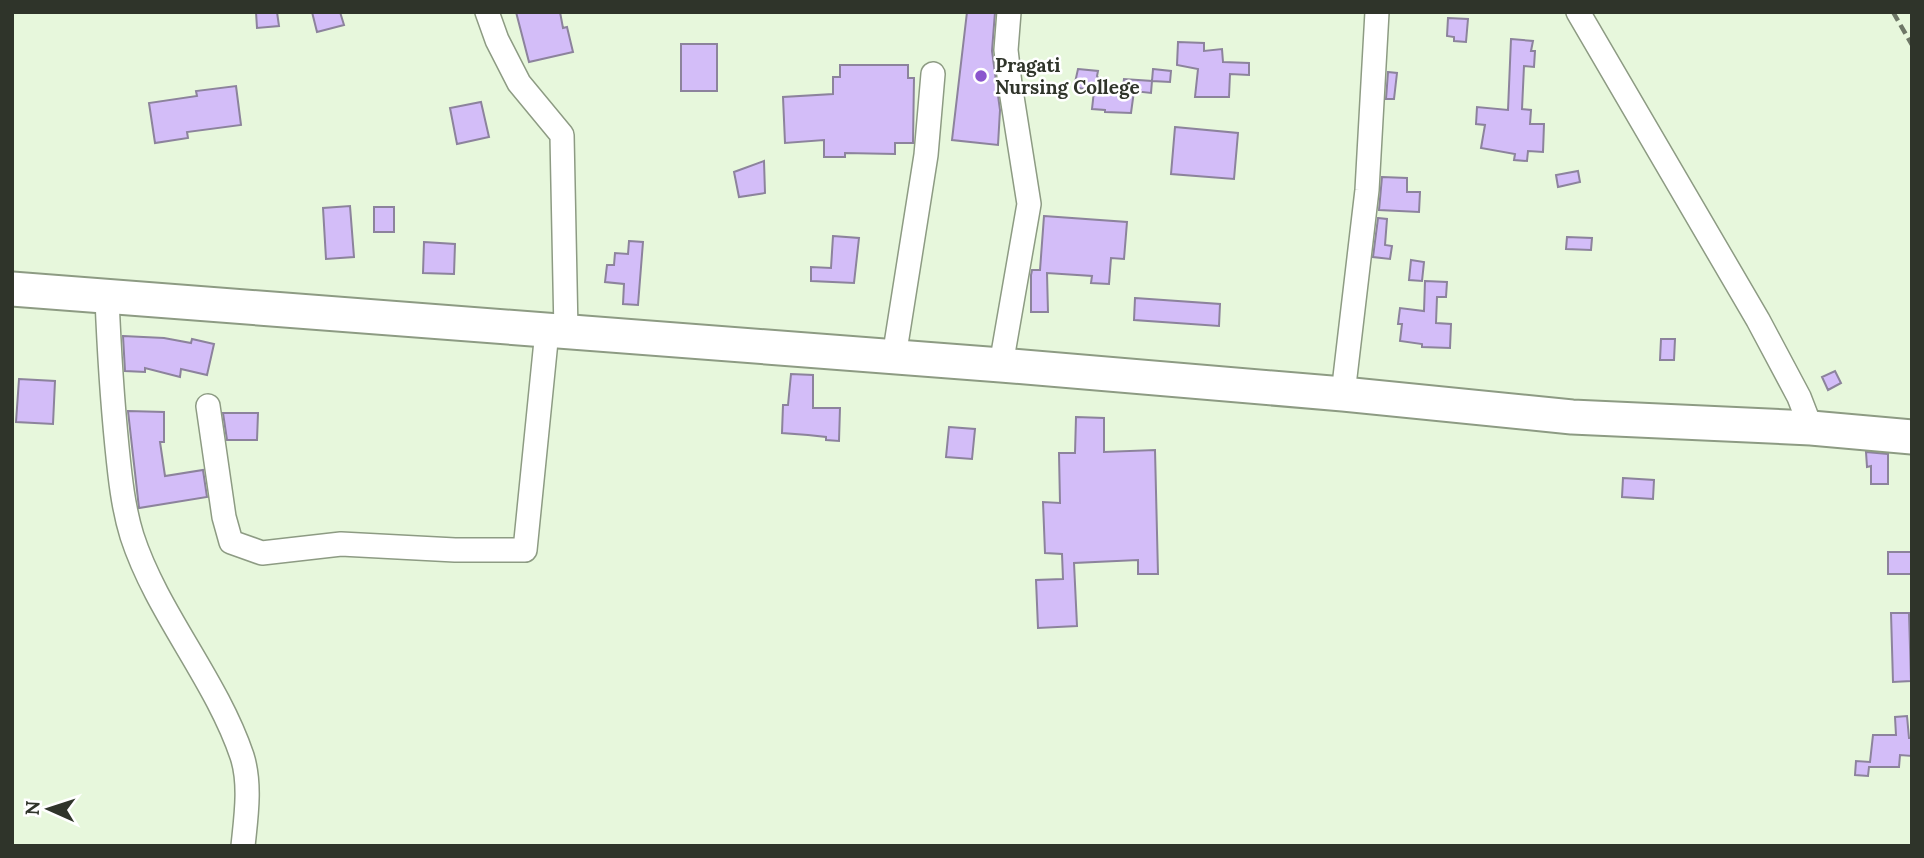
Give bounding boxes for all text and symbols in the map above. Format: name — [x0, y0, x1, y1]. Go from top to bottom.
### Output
place label: Pragati Nursing College — [995, 53, 1140, 99]
marker: Pragati Nursing College — [973, 68, 989, 84]
north arrow — [14, 774, 84, 844]
text: N — [20, 800, 44, 816]

